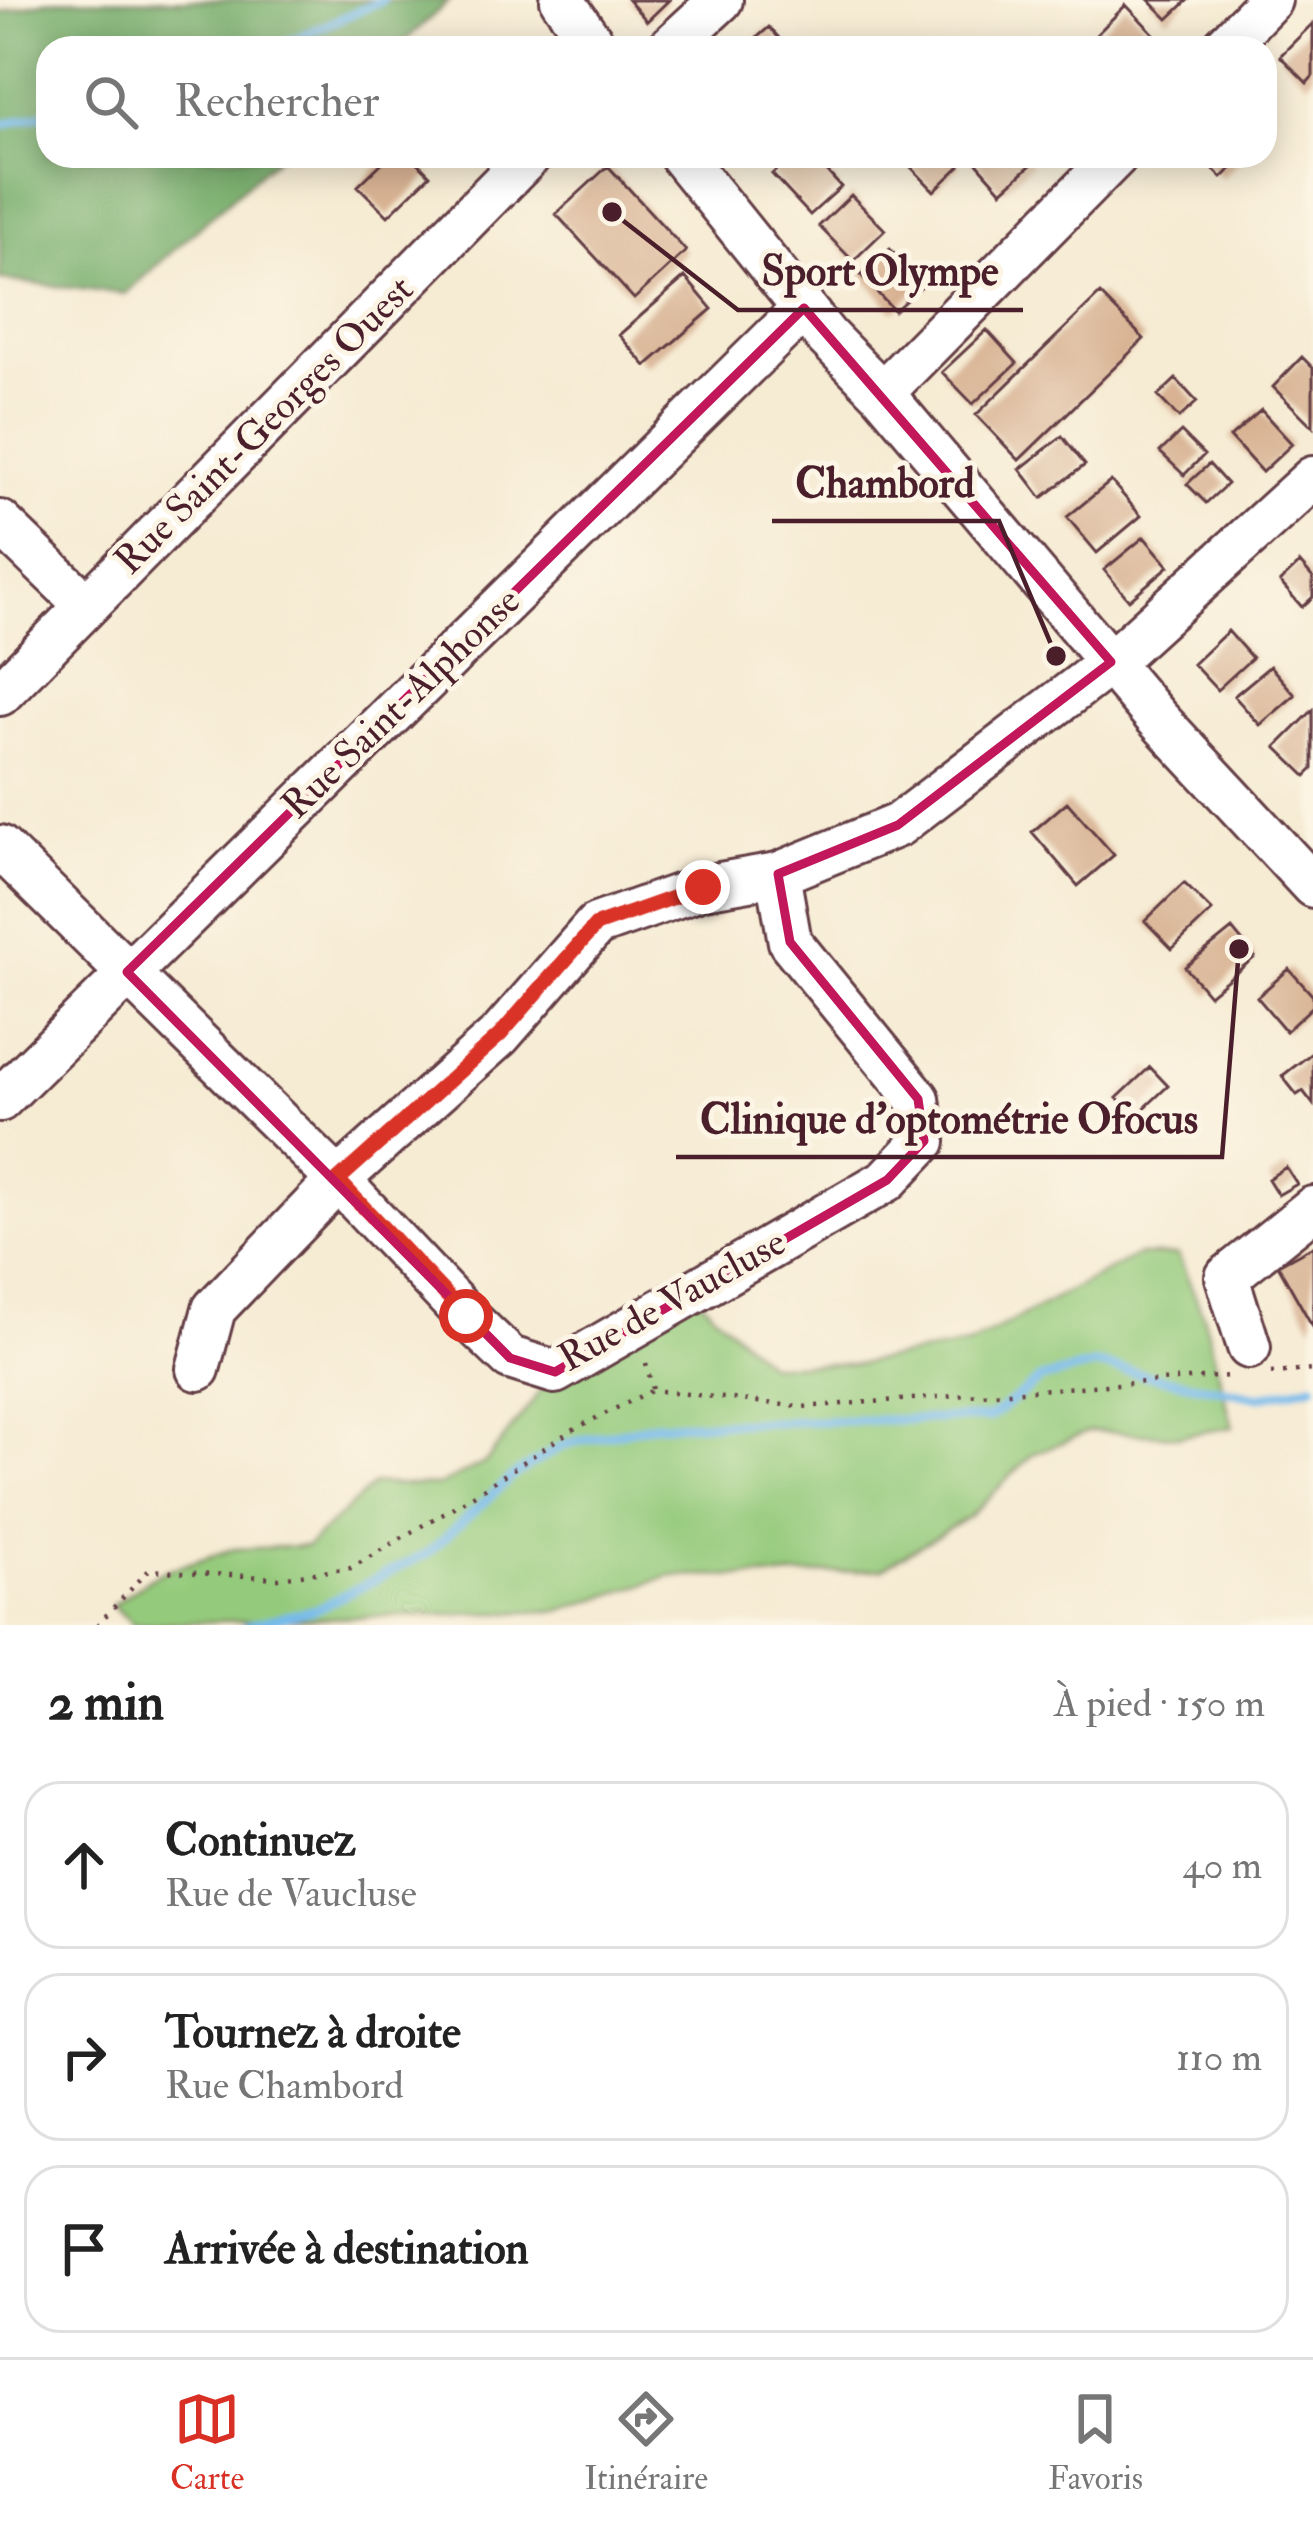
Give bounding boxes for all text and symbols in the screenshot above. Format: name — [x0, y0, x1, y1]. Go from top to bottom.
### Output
search box — [36, 36, 1277, 168]
icon: search — [78, 69, 144, 135]
text: Rechercher — [174, 74, 379, 130]
callout: Sport Olympe — [738, 232, 1023, 310]
text: Sport Olympe — [761, 246, 999, 299]
street label: Rue Saint-Georges Ouest — [104, 265, 424, 585]
callout: Chambord — [772, 443, 999, 521]
text: Chambord — [795, 458, 975, 510]
street label: Rue Saint-Alphonse — [272, 577, 530, 829]
route end — [676, 860, 730, 914]
callout: Clinique d'optométrie Ofocus — [676, 1079, 1222, 1157]
text: Clinique d'optométrie Ofocus — [700, 1094, 1198, 1146]
street label: Rue de Vaucluse — [550, 1218, 794, 1382]
route start — [439, 1289, 493, 1343]
text: 2 min — [48, 1671, 164, 1735]
text: À pied · 150 m — [1054, 1679, 1265, 1728]
text: Continuez — [165, 1813, 356, 1869]
icon: ahead — [51, 1832, 117, 1898]
text: 40 m — [1183, 1841, 1262, 1890]
text: Rue de Vaucluse — [165, 1869, 417, 1918]
text: Tournez à droite — [165, 2005, 461, 2061]
icon: right — [51, 2024, 117, 2090]
text: 110 m — [1176, 2033, 1262, 2082]
text: Rue Chambord — [165, 2061, 404, 2110]
icon: arrive — [51, 2216, 117, 2282]
text: Arrivée à destination — [165, 2221, 529, 2277]
tab: Carte — [170, 2386, 244, 2499]
tab: Itinéraire — [584, 2386, 708, 2499]
tab: Favoris — [1048, 2386, 1143, 2499]

